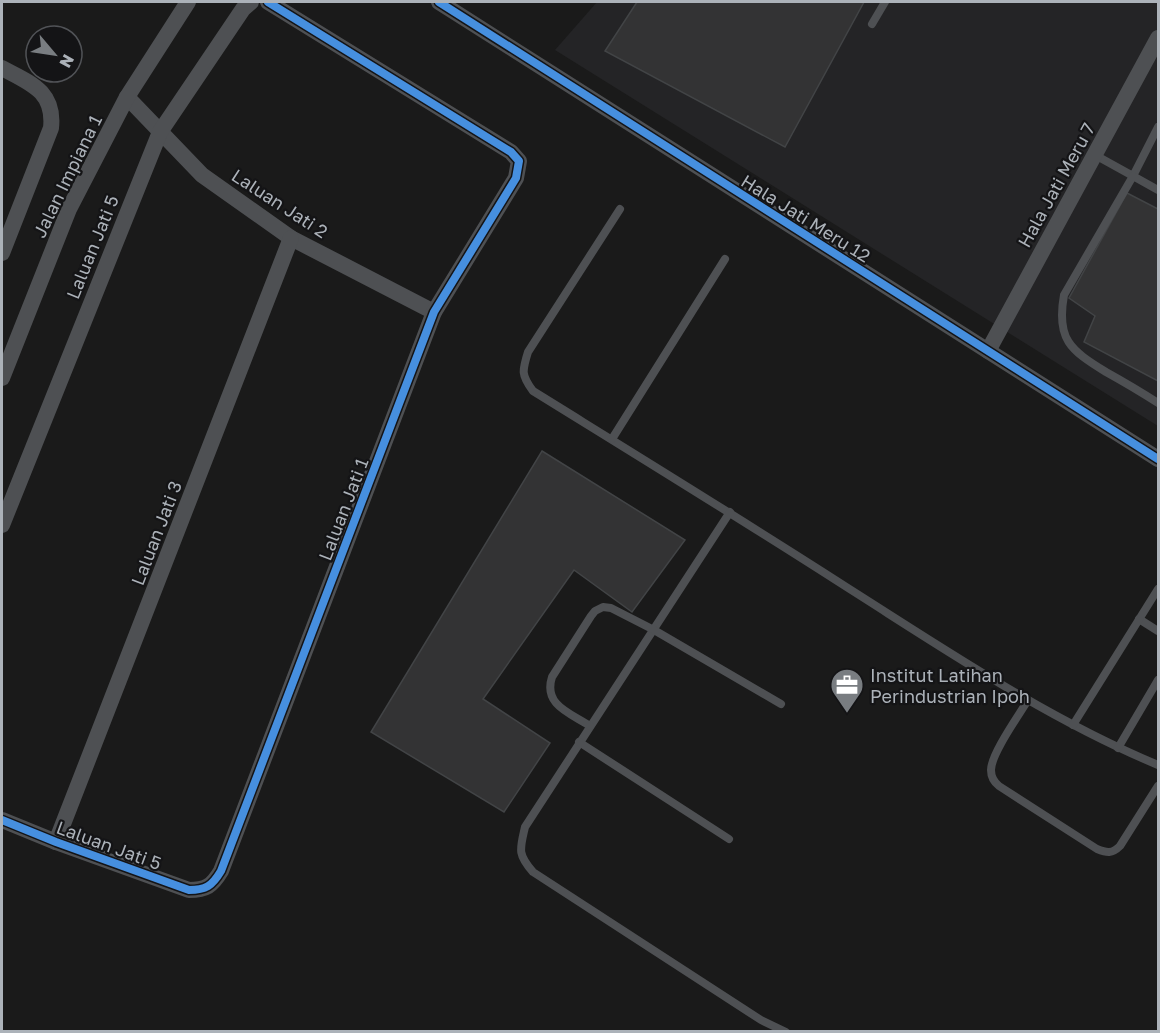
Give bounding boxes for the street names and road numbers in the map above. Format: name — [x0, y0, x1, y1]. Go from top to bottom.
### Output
street label: Jalan Impiana 1 — [28, 111, 106, 241]
street label: Hala Jati Meru 7 — [1013, 119, 1099, 251]
street label: Laluan Jati 2 — [228, 164, 332, 242]
street label: Hala Jati Meru 12 — [737, 169, 875, 267]
street label: Laluan Jati 5 — [61, 192, 123, 302]
street label: Laluan Jati 1 — [313, 454, 373, 563]
street label: Laluan Jati 3 — [126, 478, 186, 588]
street label: Laluan Jati 5 — [54, 816, 164, 874]

